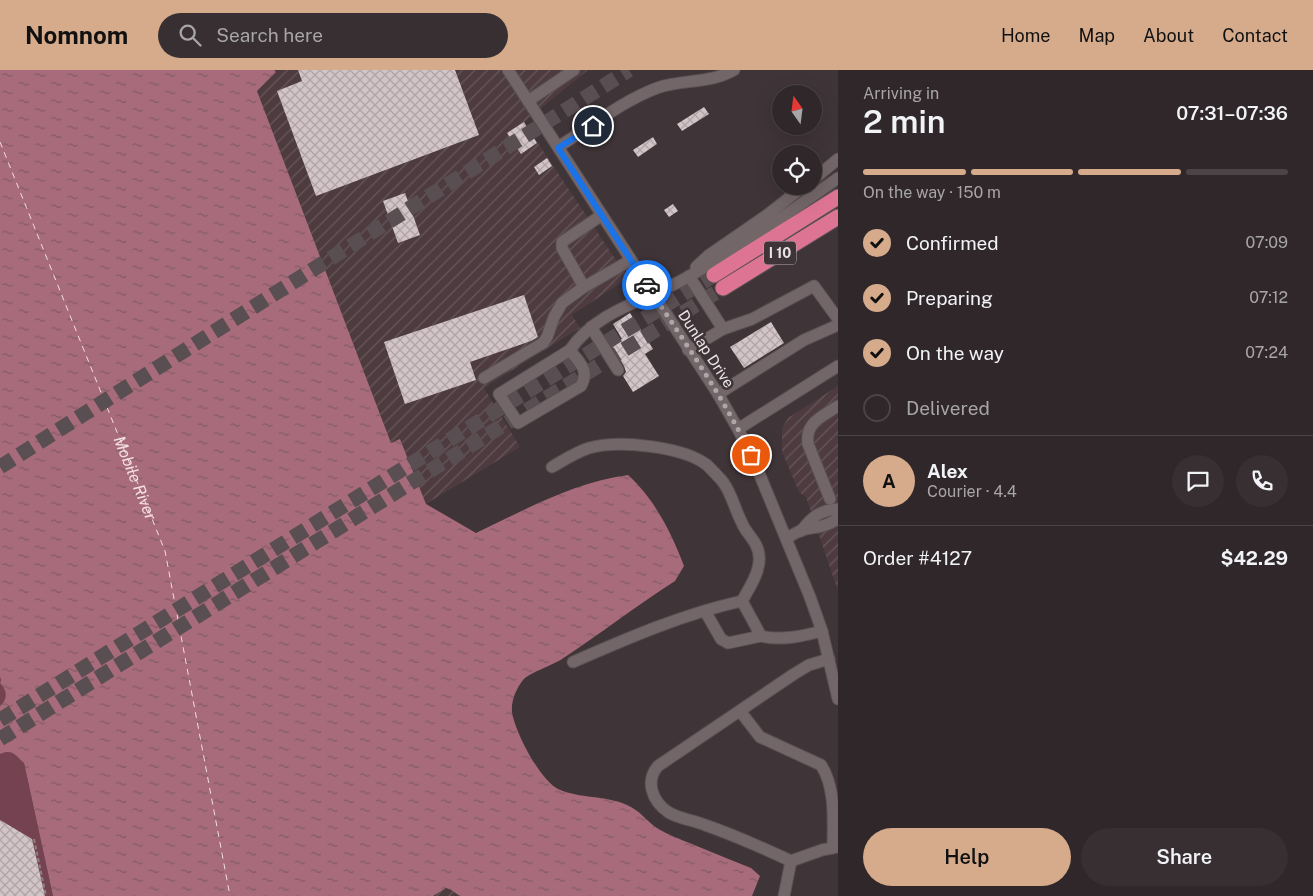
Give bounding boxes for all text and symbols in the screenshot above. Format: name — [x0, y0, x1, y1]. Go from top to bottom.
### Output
search box — [158, 13, 508, 58]
text: Nomnom — [25, 21, 128, 49]
icon: search — [176, 21, 204, 49]
text: Search here — [216, 24, 323, 46]
text: Home — [1001, 25, 1051, 46]
text: Map — [1079, 25, 1115, 46]
text: About — [1143, 25, 1194, 46]
text: Contact — [1222, 25, 1288, 46]
text: Arriving in — [863, 84, 939, 103]
north arrow — [772, 85, 822, 135]
map controls — [772, 85, 822, 195]
text: 07:31–07:36 — [1176, 102, 1288, 124]
text: 2 min — [863, 103, 946, 140]
pin — [572, 105, 614, 147]
icon: home — [579, 112, 607, 140]
button: locate — [772, 145, 822, 195]
text: On the way · 150 m — [863, 183, 1001, 202]
icon: check — [863, 229, 891, 257]
text: Confirmed — [906, 232, 999, 254]
text: 07:09 — [1246, 233, 1288, 252]
road number: I 10 — [764, 242, 796, 264]
courier — [622, 260, 672, 310]
icon: car — [633, 271, 661, 299]
icon: check — [863, 284, 891, 312]
text: Preparing — [906, 287, 993, 309]
text: 07:12 — [1249, 288, 1288, 307]
street label: Dunlap Drive — [675, 307, 738, 391]
icon: check — [863, 339, 891, 367]
text: On the way — [906, 342, 1004, 364]
text: 07:24 — [1245, 343, 1288, 362]
text: Delivered — [906, 397, 990, 419]
water label: Mobile River — [110, 433, 161, 524]
pin — [730, 434, 772, 476]
icon: bag — [737, 441, 765, 469]
button: chat — [1172, 455, 1224, 507]
button: phone — [1236, 455, 1288, 507]
text: Alex — [927, 460, 968, 482]
text: A — [882, 470, 896, 492]
text: Courier · 4.4 — [927, 482, 1017, 501]
text: Order #4127 — [863, 547, 972, 569]
text: $42.29 — [1220, 547, 1288, 569]
button: Help — [863, 828, 1071, 886]
button: Share — [1081, 828, 1288, 886]

